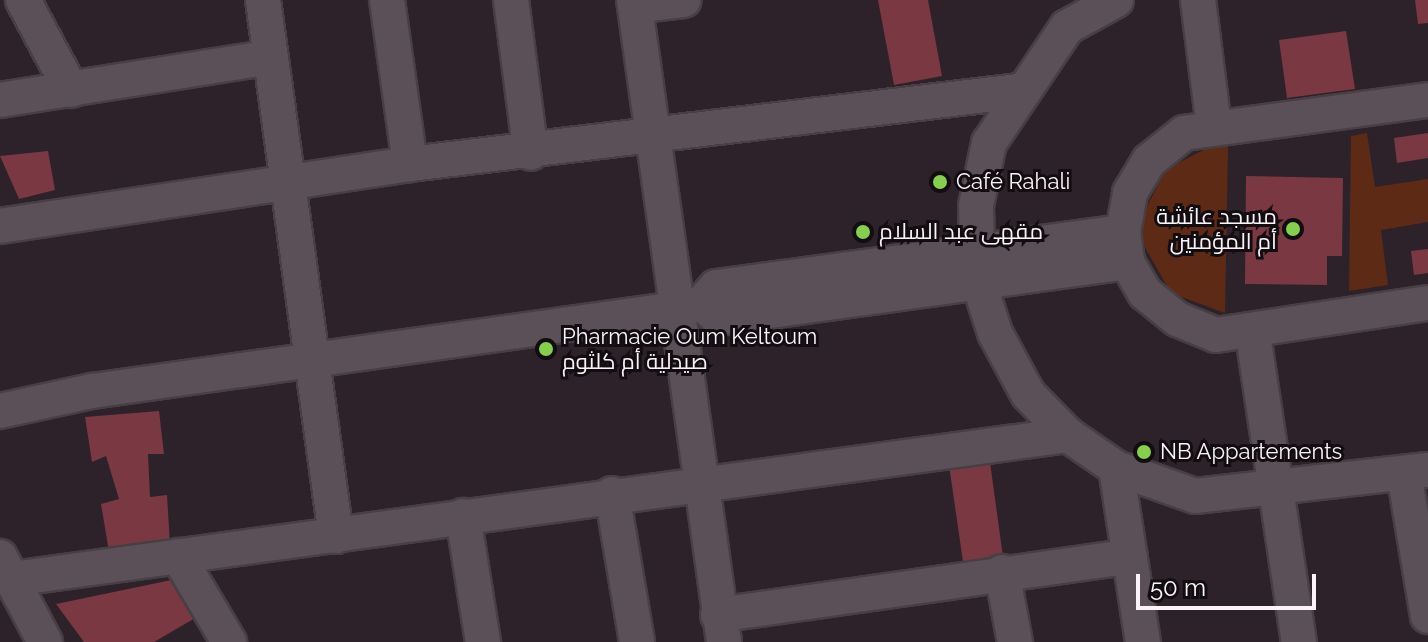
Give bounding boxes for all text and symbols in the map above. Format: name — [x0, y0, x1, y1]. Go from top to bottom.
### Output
place label: Café Rahali — [956, 169, 1070, 195]
marker: Café Rahali — [931, 173, 949, 191]
place label: مسجد عائشة أم المؤمنين — [1156, 203, 1277, 254]
place label: مقهى عبد السلام — [879, 219, 1043, 245]
marker: مسجد عائشة أم المؤمنين — [1284, 220, 1302, 238]
marker: مقهى عبد السلام — [854, 223, 872, 241]
place label: Pharmacie Oum Keltoum صيدلية أم كلثوم — [562, 323, 817, 374]
marker: Pharmacie Oum Keltoum صيدلية أم كلثوم — [537, 340, 555, 358]
place label: NB Appartements — [1160, 439, 1343, 465]
marker: NB Appartements — [1135, 443, 1153, 461]
scale bar — [1140, 558, 1320, 608]
text: 50 m — [1150, 573, 1206, 602]

